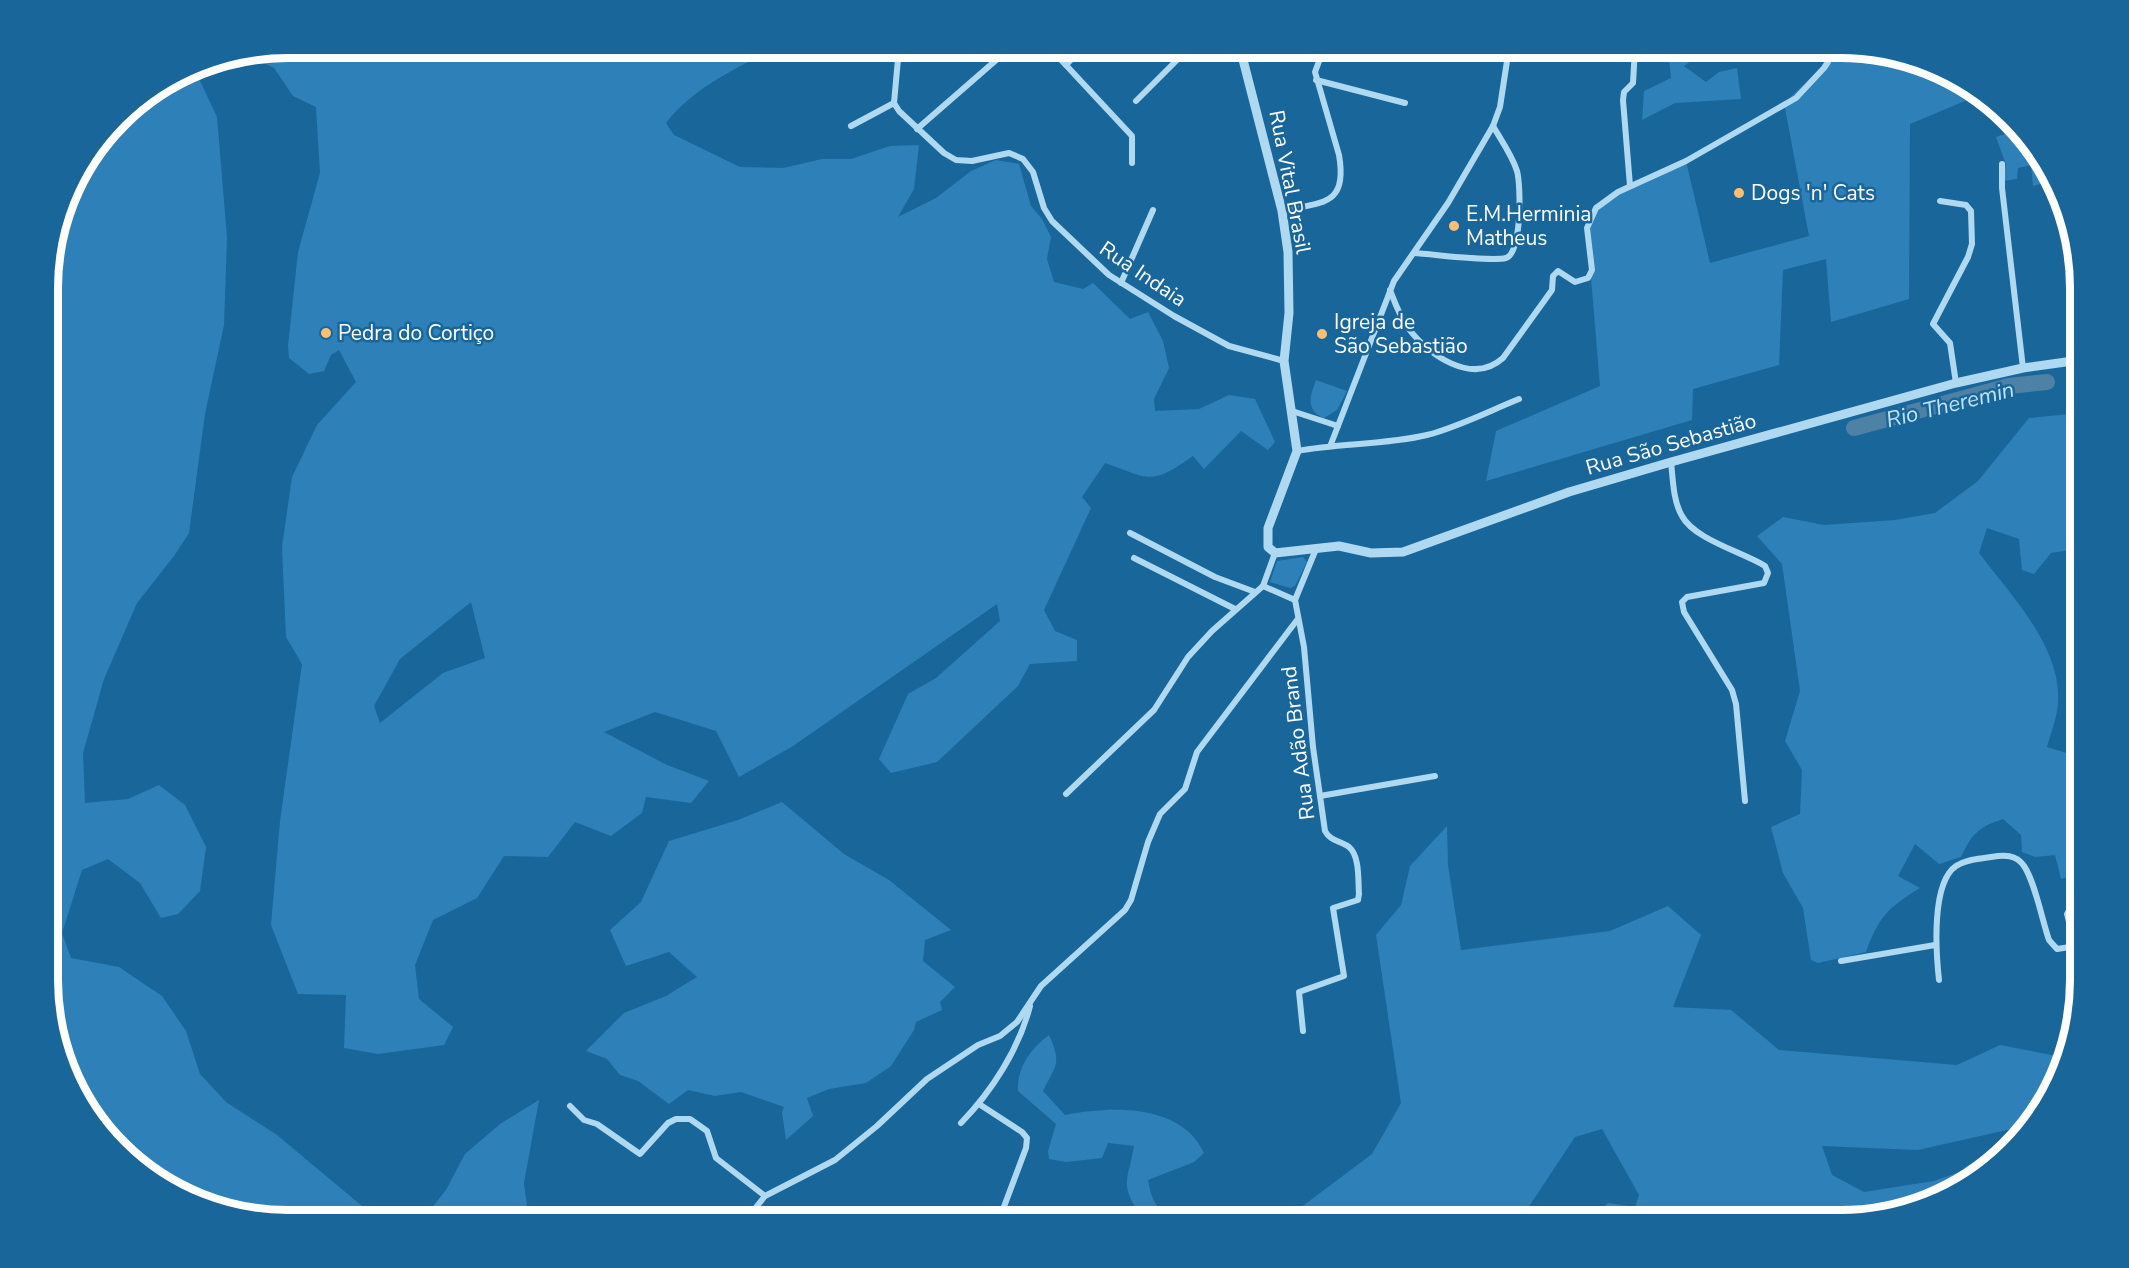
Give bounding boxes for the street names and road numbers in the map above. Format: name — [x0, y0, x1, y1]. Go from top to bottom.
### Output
street label: Rua Vital Brasil — [1262, 108, 1318, 257]
street label: Rua Indaia — [1094, 235, 1192, 313]
street label: Rua São Sebastião — [1583, 406, 1759, 482]
street label: Rua Adão Brand — [1275, 664, 1321, 822]

